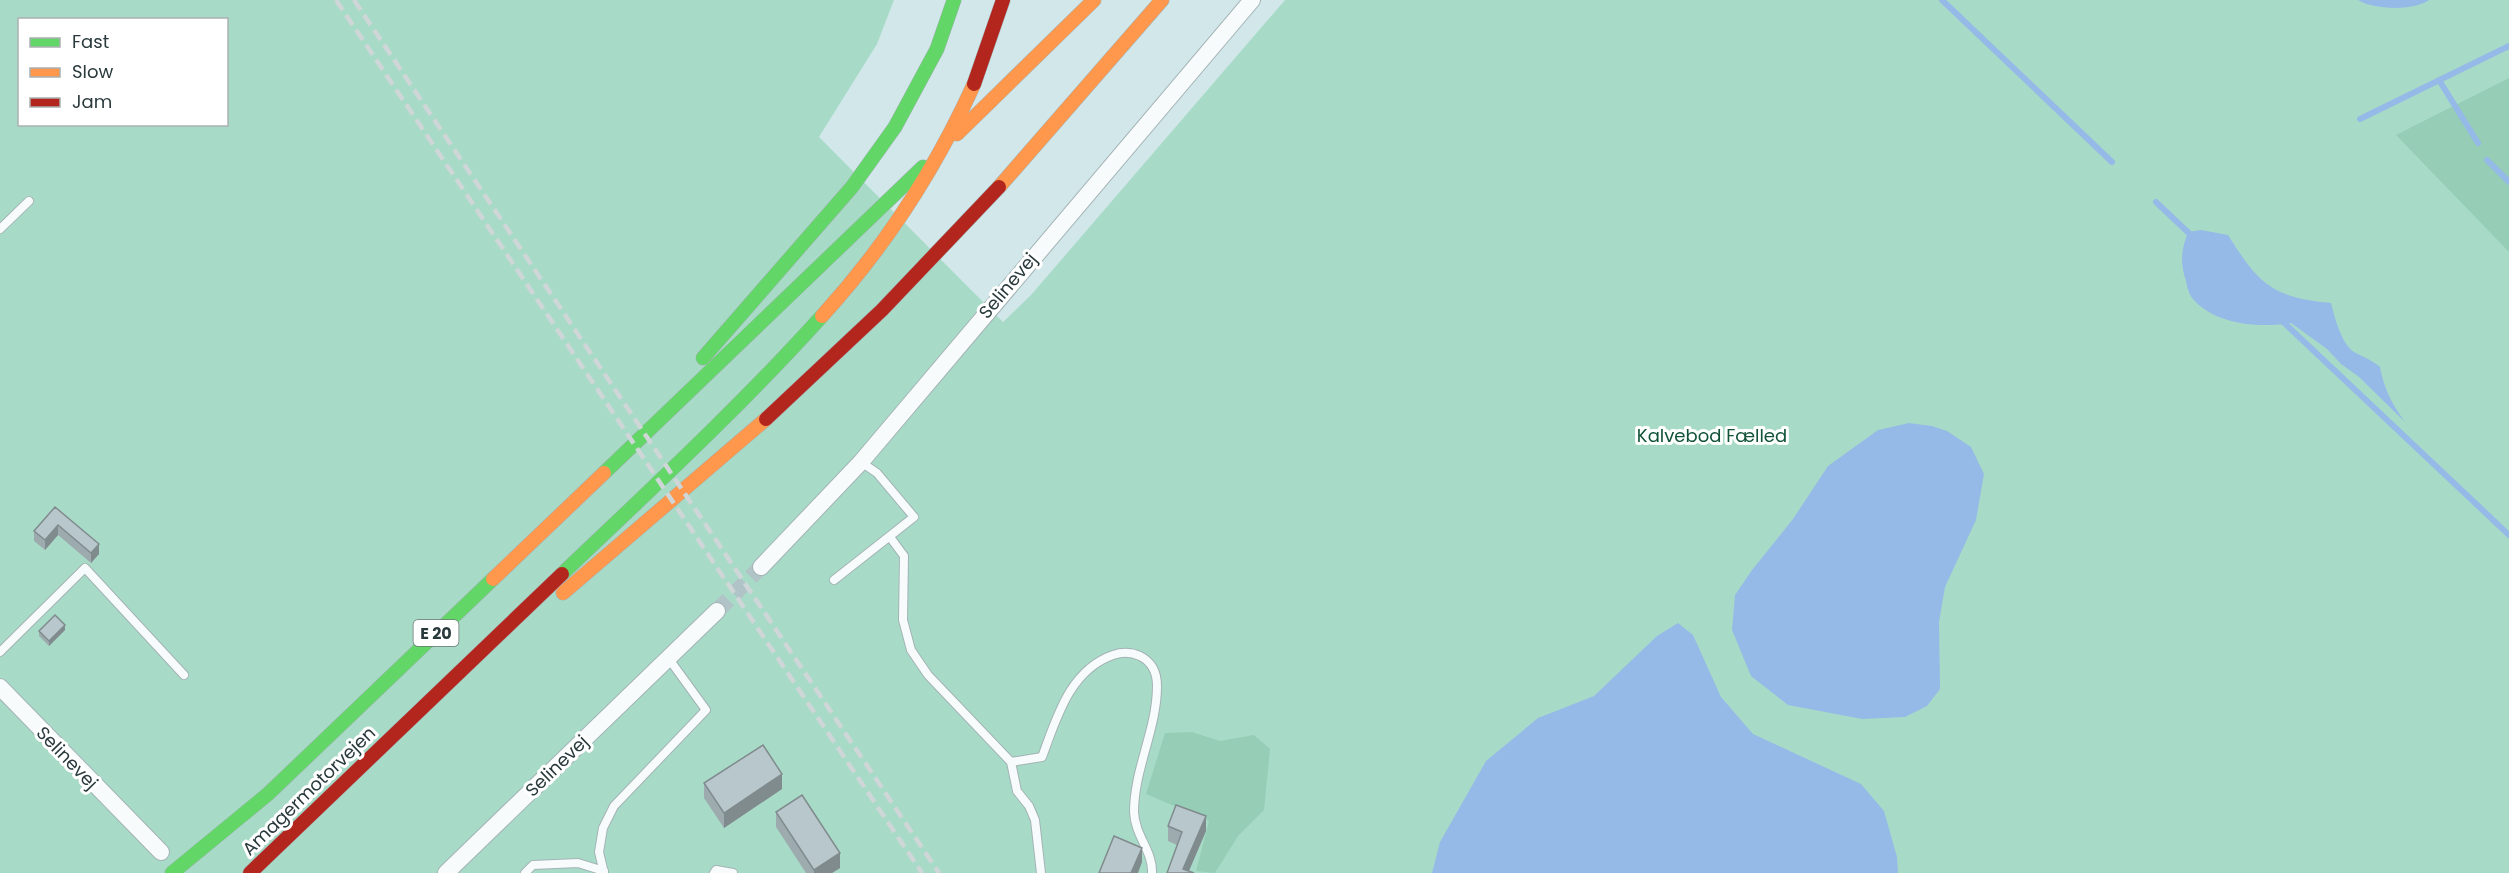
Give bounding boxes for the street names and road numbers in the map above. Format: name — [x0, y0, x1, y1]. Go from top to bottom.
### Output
street label: Selinevej — [973, 247, 1043, 324]
road number: E 20 — [414, 620, 458, 646]
street label: Amagermotorvejen — [237, 720, 381, 861]
street label: Selinevej — [31, 721, 104, 795]
street label: Selinevej — [520, 729, 594, 802]

